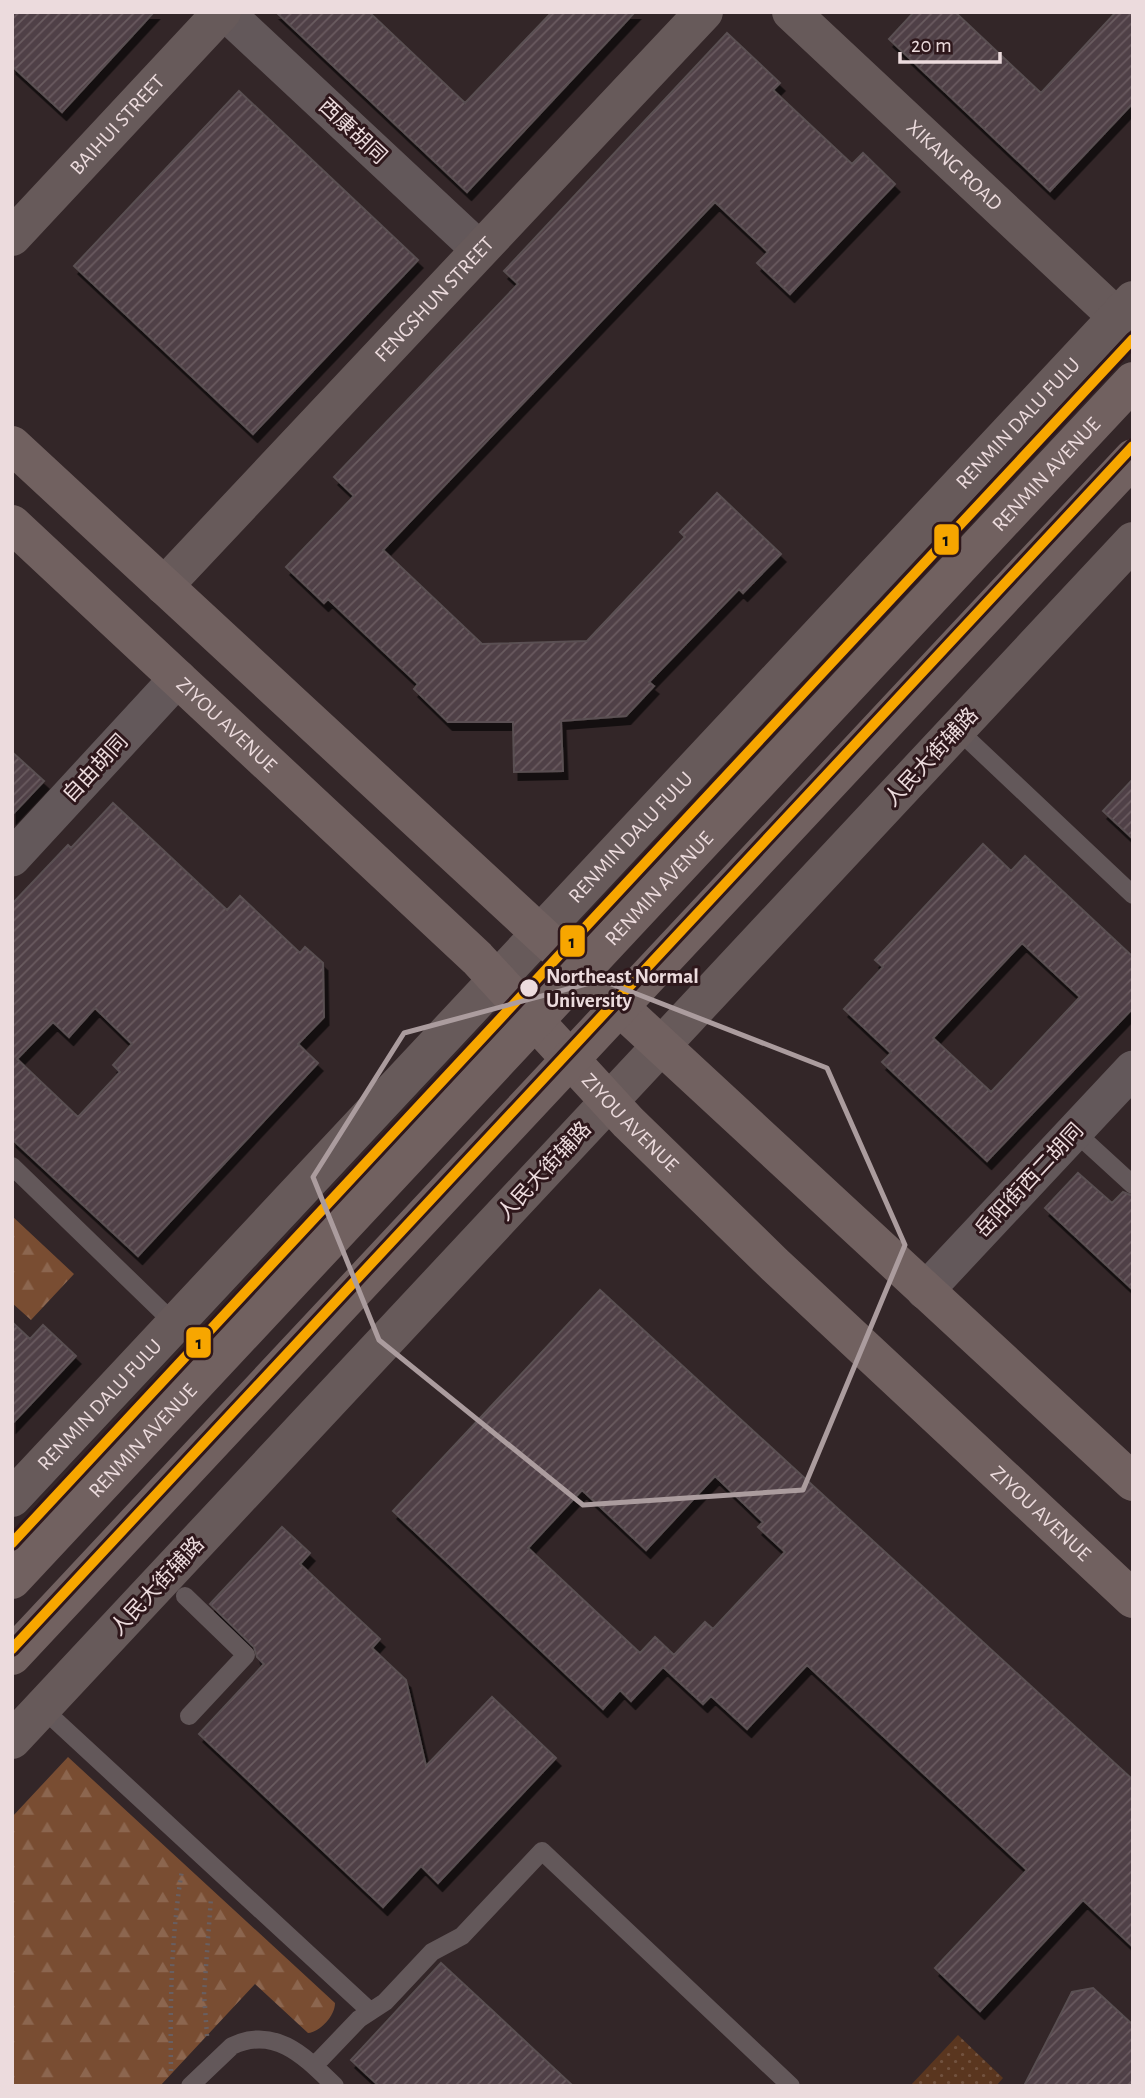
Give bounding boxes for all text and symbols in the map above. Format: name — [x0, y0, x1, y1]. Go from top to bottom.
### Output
scale bar — [900, 21, 1000, 65]
text: 20 m — [911, 35, 952, 56]
street label: BAIHUI STREET — [66, 71, 169, 179]
street label: 西康胡同 — [315, 94, 391, 168]
street label: XIKANG ROAD — [903, 116, 1006, 215]
street label: FENGSHUN STREET — [371, 233, 498, 366]
street label: RENMIN DALU FULU — [952, 354, 1084, 493]
street label: RENMIN AVENUE — [988, 413, 1104, 535]
line badge: 1 — [933, 523, 960, 556]
text: 1 — [943, 531, 949, 550]
street label: ZIYOU AVENUE — [173, 673, 281, 776]
street label: 人民大街辅路 — [880, 703, 982, 811]
street label: 自由胡同 — [58, 730, 132, 806]
street label: RENMIN DALU FULU — [565, 768, 697, 907]
street label: RENMIN AVENUE — [601, 828, 717, 950]
line badge: 1 — [559, 924, 586, 958]
text: 1 — [569, 933, 575, 952]
place label: Northeast Normal University — [546, 966, 699, 1011]
marker: Northeast Normal University — [518, 977, 540, 999]
street label: ZIYOU AVENUE — [578, 1069, 682, 1176]
street label: 人民大街辅路 — [493, 1117, 595, 1225]
street label: 岳阳街西二胡同 — [971, 1119, 1087, 1241]
line badge: 1 — [185, 1326, 212, 1359]
text: 1 — [196, 1334, 202, 1353]
street label: RENMIN DALU FULU — [34, 1335, 166, 1475]
street label: RENMIN AVENUE — [85, 1380, 201, 1502]
street label: ZIYOU AVENUE — [987, 1462, 1095, 1565]
street label: 人民大街辅路 — [106, 1532, 208, 1640]

